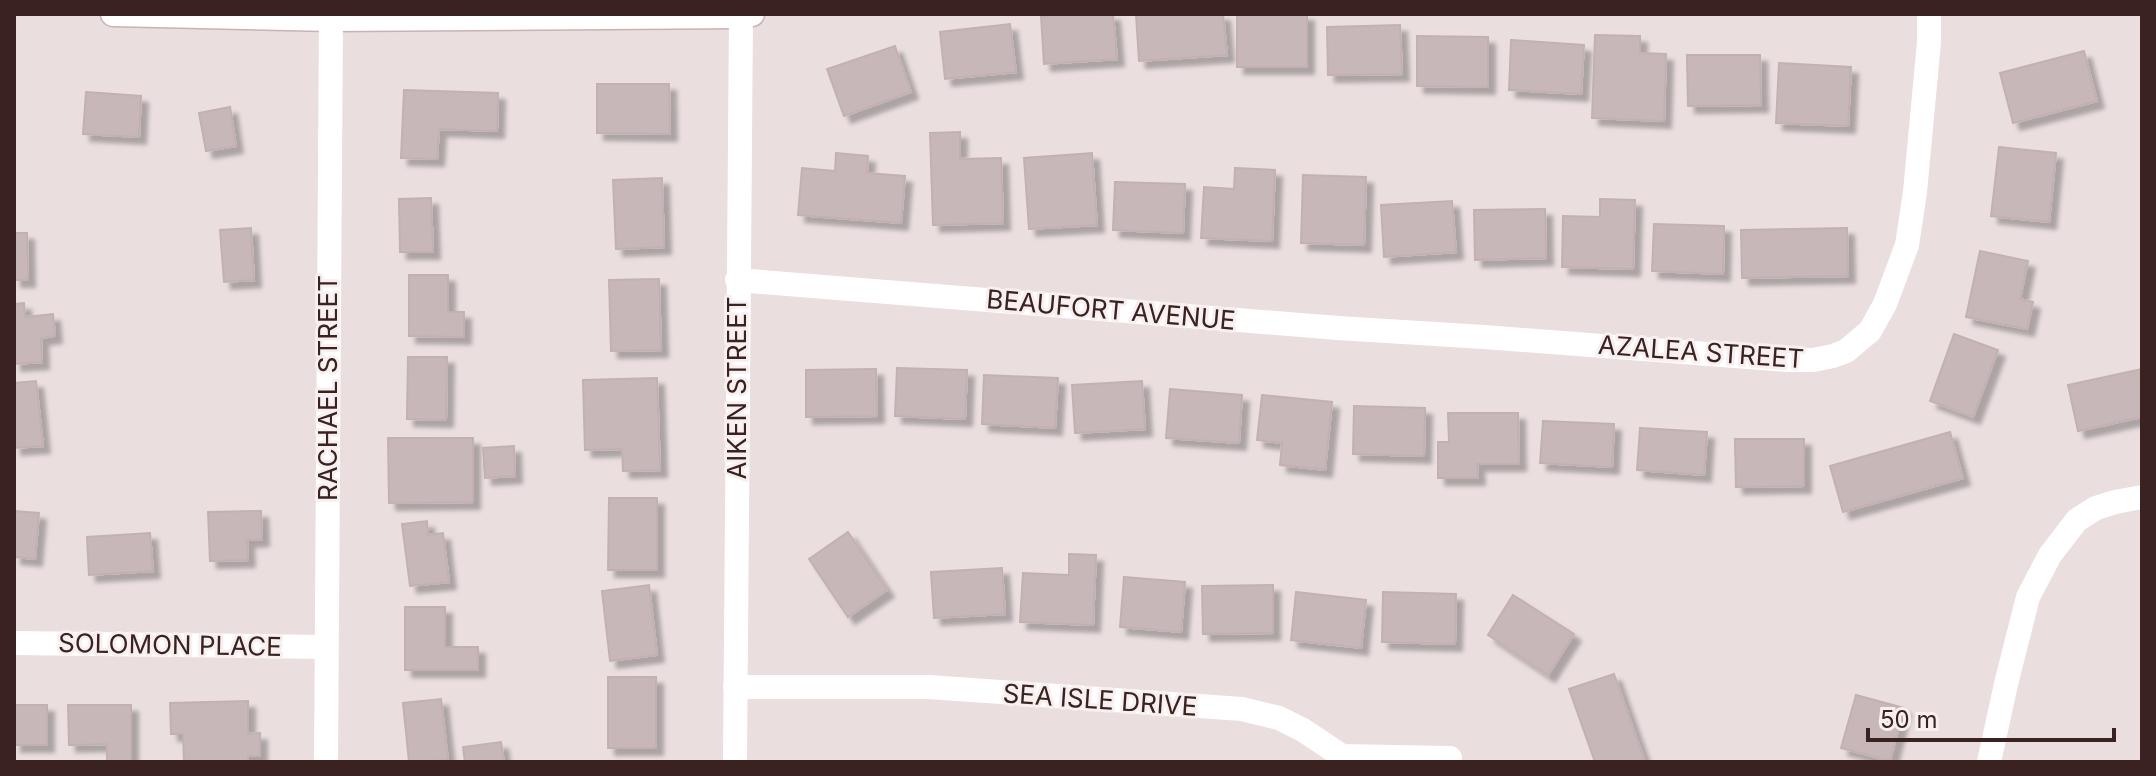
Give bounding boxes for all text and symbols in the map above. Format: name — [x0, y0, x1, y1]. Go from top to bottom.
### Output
street label: RACHAEL STREET — [312, 275, 343, 501]
street label: BEAUFORT AVENUE — [985, 283, 1237, 336]
street label: AIKEN STREET — [721, 296, 752, 480]
street label: AZALEA STREET — [1597, 329, 1805, 374]
street label: SOLOMON PLACE — [58, 627, 282, 662]
street label: SEA ISLE DRIVE — [1002, 677, 1198, 722]
scale bar — [1868, 692, 2114, 742]
text: 50 m — [1880, 705, 1938, 734]

